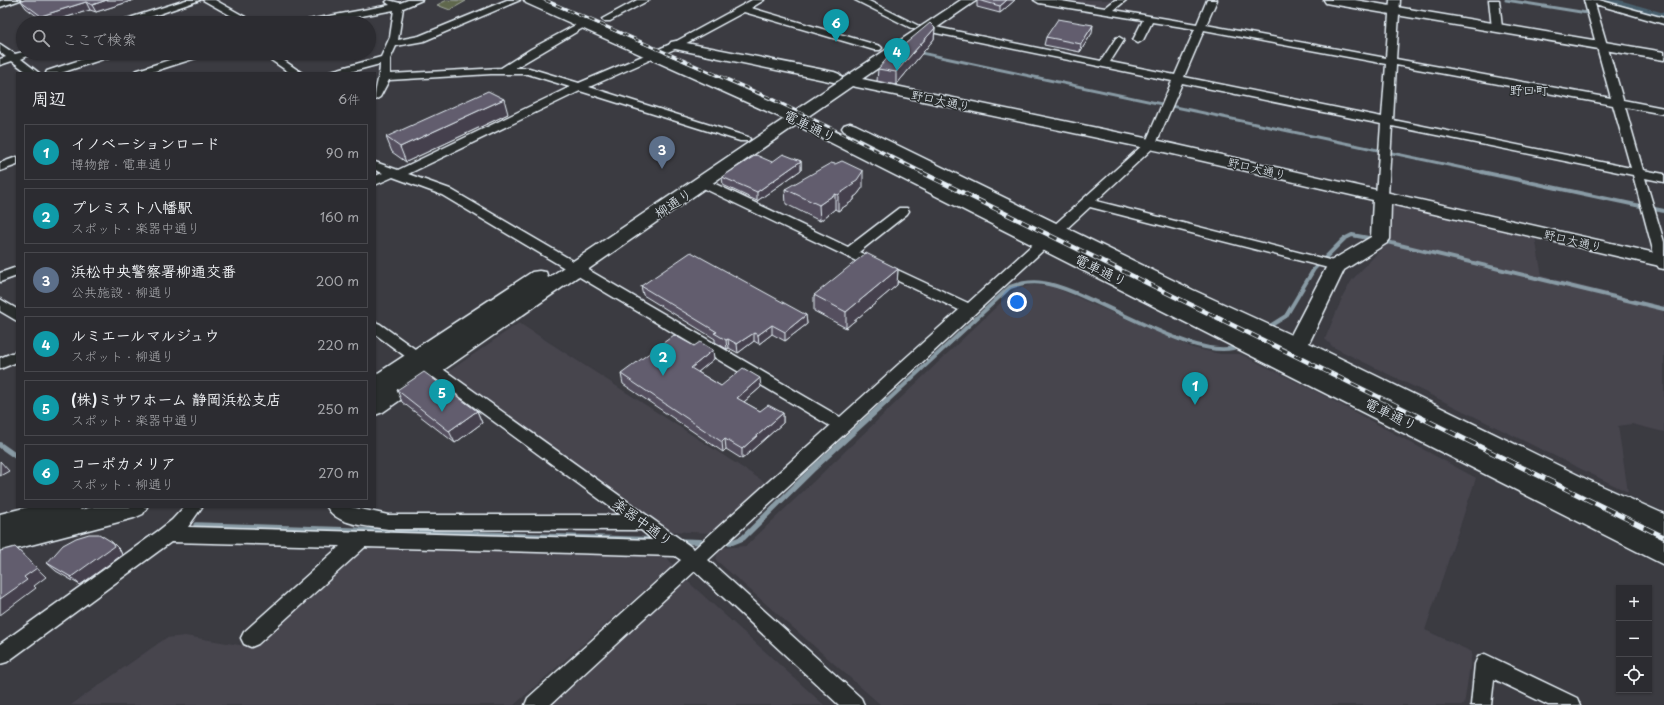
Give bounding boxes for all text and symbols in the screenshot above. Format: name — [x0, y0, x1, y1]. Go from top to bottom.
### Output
pin: 6 — [823, 9, 849, 42]
search box — [16, 16, 376, 60]
icon: search — [30, 27, 52, 49]
text: ここで検索 — [62, 27, 137, 50]
pin: 4 — [884, 38, 910, 71]
district label: 野口町 — [1509, 80, 1549, 99]
text: 周辺 — [32, 85, 66, 111]
street label: 野口大通り — [910, 85, 972, 115]
text: 6件 — [338, 89, 360, 108]
street label: 電車通り — [780, 104, 840, 148]
text: イノベーションロード — [71, 131, 220, 154]
pin: 3 — [649, 136, 675, 169]
text: 1 — [43, 143, 49, 162]
text: 90 m — [326, 143, 359, 162]
street label: 野口大通り — [1226, 152, 1288, 184]
text: 博物館 · 電車通り — [71, 154, 174, 173]
street label: 柳通り — [650, 183, 696, 223]
text: プレミスト八幡駅 — [71, 195, 192, 218]
text: 2 — [41, 207, 51, 226]
text: 160 m — [320, 207, 359, 226]
text: スポット · 楽器中通り — [71, 218, 200, 237]
street label: 野口大通り — [1542, 224, 1604, 256]
street label: 電車通り — [1071, 248, 1131, 292]
text: 浜松中央警察署柳通交番 — [71, 259, 236, 282]
text: 3 — [42, 271, 50, 290]
text: 200 m — [316, 271, 359, 290]
text: 公共施設 · 柳通り — [71, 282, 174, 301]
your location — [1007, 292, 1027, 312]
text: ルミエールマルジュウ — [71, 323, 220, 346]
text: 4 — [42, 335, 50, 354]
text: 220 m — [317, 335, 359, 354]
pin: 2 — [650, 343, 676, 376]
text: スポット · 柳通り — [71, 346, 174, 365]
pin: 1 — [1182, 372, 1208, 405]
pin: 5 — [429, 379, 455, 412]
text: (株)ミサワホーム 静岡浜松支店 — [71, 387, 282, 410]
street label: 電車通り — [1361, 392, 1421, 436]
text: 5 — [42, 399, 50, 418]
text: 250 m — [317, 399, 359, 418]
text: スポット · 楽器中通り — [71, 410, 200, 429]
text: コーポカメリア — [71, 451, 176, 474]
text: 6 — [41, 463, 51, 482]
text: 270 m — [318, 463, 359, 482]
text: スポット · 柳通り — [71, 474, 174, 493]
street label: 楽器中通り — [609, 493, 677, 551]
map controls — [1616, 585, 1652, 693]
button: + — [1616, 585, 1652, 621]
button: − — [1616, 621, 1652, 657]
button: locate — [1616, 657, 1652, 693]

